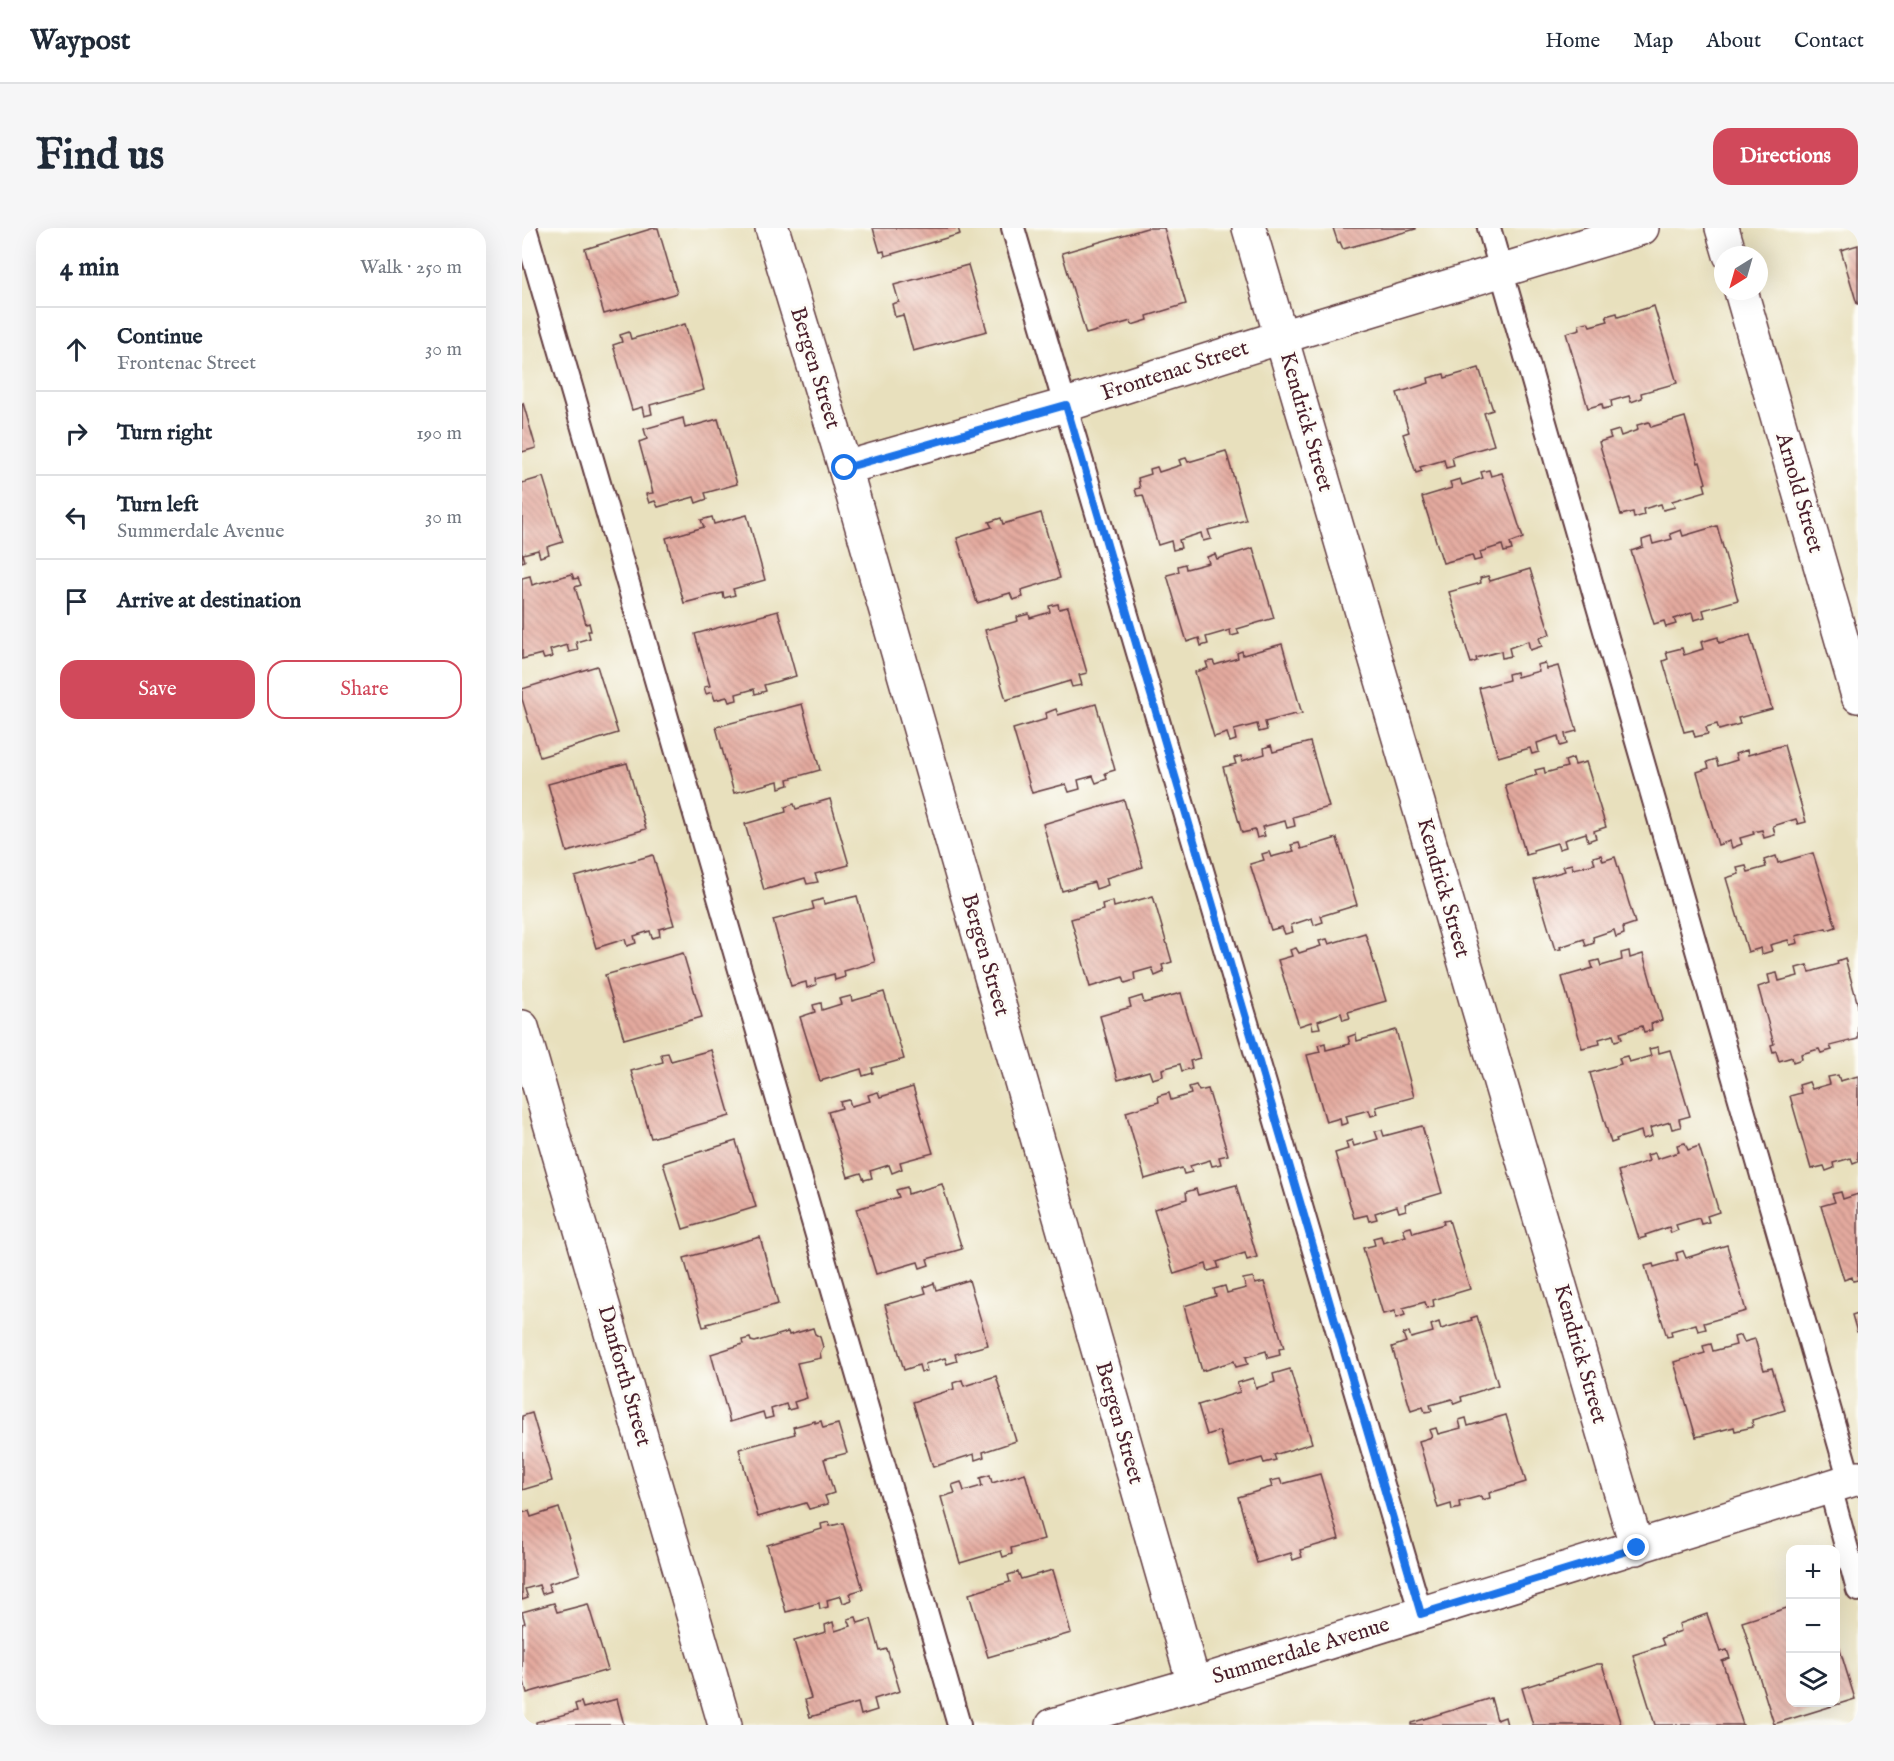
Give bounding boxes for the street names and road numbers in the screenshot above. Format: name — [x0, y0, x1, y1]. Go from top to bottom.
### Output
street label: Bergen Street — [783, 304, 847, 433]
street label: Frontenac Street — [1098, 334, 1252, 408]
street label: Kendrick Street — [1273, 349, 1339, 496]
street label: Arnold Street — [1768, 429, 1830, 557]
street label: Kendrick Street — [1410, 815, 1476, 962]
street label: Bergen Street — [954, 891, 1016, 1020]
street label: Kendrick Street — [1547, 1281, 1613, 1428]
street label: Danforth Street — [591, 1302, 658, 1450]
street label: Bergen Street — [1088, 1359, 1150, 1488]
street label: Summerdale Avenue — [1209, 1611, 1393, 1691]

